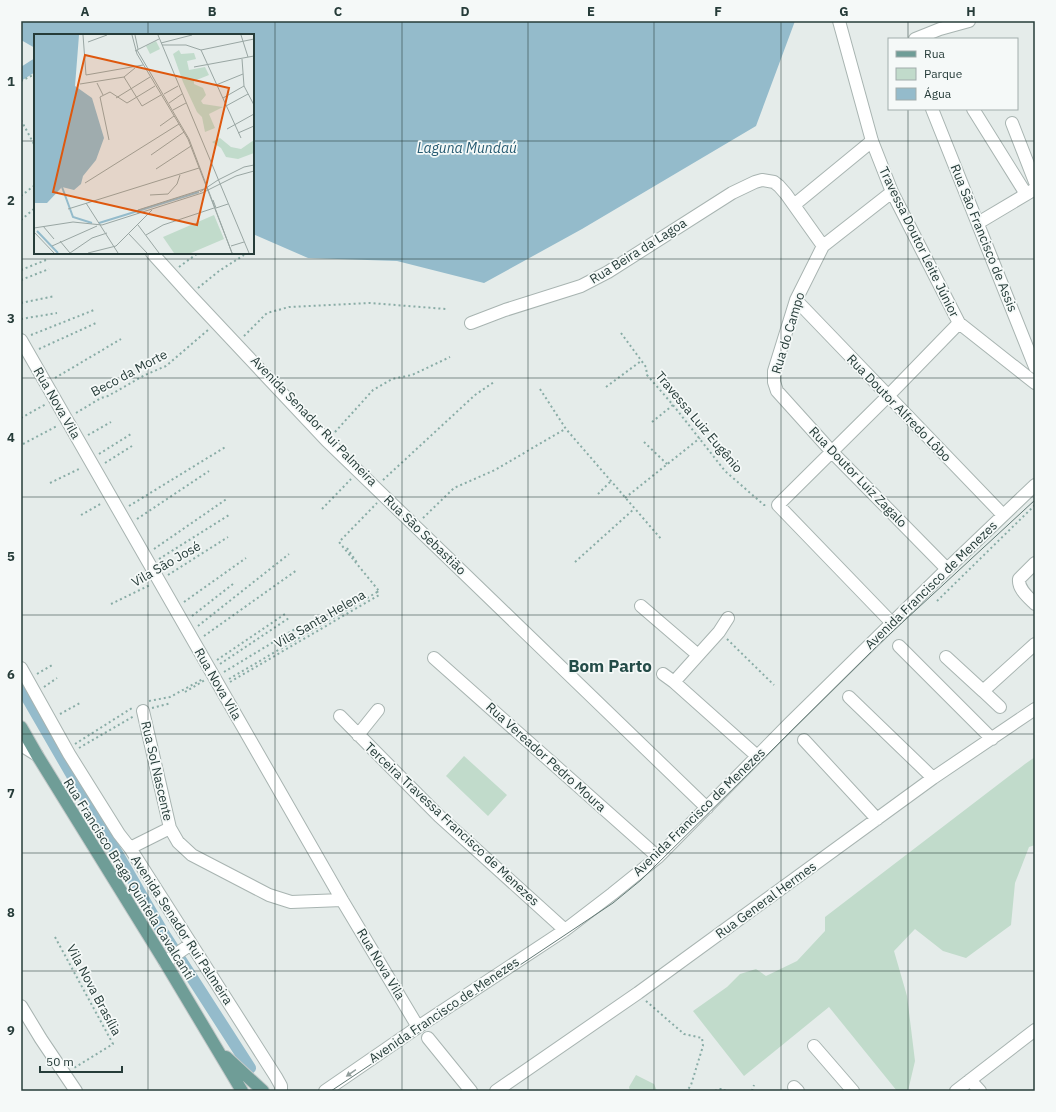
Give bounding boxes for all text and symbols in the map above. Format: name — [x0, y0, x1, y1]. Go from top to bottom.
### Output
text: A — [81, 3, 90, 20]
text: B — [208, 3, 217, 20]
text: C — [334, 3, 343, 20]
text: D — [460, 3, 470, 20]
text: E — [587, 3, 595, 20]
text: F — [714, 3, 722, 20]
text: G — [839, 3, 849, 20]
text: H — [966, 3, 976, 20]
inset map — [34, 34, 254, 254]
legend — [888, 38, 1018, 110]
text: Rua — [924, 46, 945, 61]
text: Parque — [924, 66, 963, 81]
text: 1 — [7, 73, 15, 90]
text: Água — [924, 86, 952, 101]
water label: Laguna Mundaú — [417, 139, 517, 157]
street label: Rua São Francisco de Assis — [947, 162, 1021, 314]
street label: Travessa Doutor Leite Júnior — [875, 164, 963, 320]
text: 2 — [7, 192, 15, 209]
street label: Rua Beira da Lagoa — [586, 214, 690, 288]
street label: Rua do Campo — [767, 290, 809, 376]
text: 3 — [7, 310, 15, 327]
street label: Beco da Morte — [88, 346, 170, 400]
street label: Rua Doutor Alfredo Lôbo — [843, 351, 955, 465]
street label: Avenida Senador Rui Palmeira — [247, 352, 381, 490]
street label: Rua Nova Vila — [30, 364, 84, 442]
street label: Travessa Luiz Eugênio — [652, 368, 746, 476]
street label: Rua Doutor Luiz Zagalo — [805, 423, 911, 531]
text: 4 — [7, 429, 15, 446]
street label: Rua São Sebastião — [380, 491, 470, 579]
street label: Avenida Francisco de Menezes — [861, 517, 1001, 653]
street label: Vila São José — [128, 537, 204, 591]
text: 5 — [7, 548, 15, 565]
street label: Vila Santa Helena — [271, 586, 369, 652]
street label: Rua Nova Vila — [191, 645, 245, 723]
district label: Bom Parto — [568, 655, 652, 677]
text: 6 — [7, 666, 15, 683]
street label: Rua Vereador Pedro Moura — [482, 698, 610, 816]
street label: Rua Sol Nascente — [137, 719, 177, 823]
street label: Terceira Travessa Francisco de Menezes — [361, 738, 543, 910]
street label: Avenida Francisco de Menezes — [629, 744, 769, 880]
street label: Rua Francisco Braga Quintela Cavalcanti — [60, 775, 198, 983]
text: 7 — [7, 785, 15, 802]
street label: Avenida Senador Rui Palmeira — [127, 852, 237, 1008]
street label: Rua General Hermes — [712, 858, 820, 942]
text: 8 — [7, 904, 15, 921]
street label: Rua Nova Vila — [353, 925, 409, 1003]
street label: Vila Nova Brasília — [63, 941, 125, 1039]
street label: Avenida Francisco de Menezes — [365, 953, 523, 1067]
text: 9 — [7, 1022, 15, 1039]
scale bar — [40, 1048, 122, 1074]
text: 50 m — [46, 1054, 74, 1069]
one-way arrow — [346, 1069, 357, 1077]

